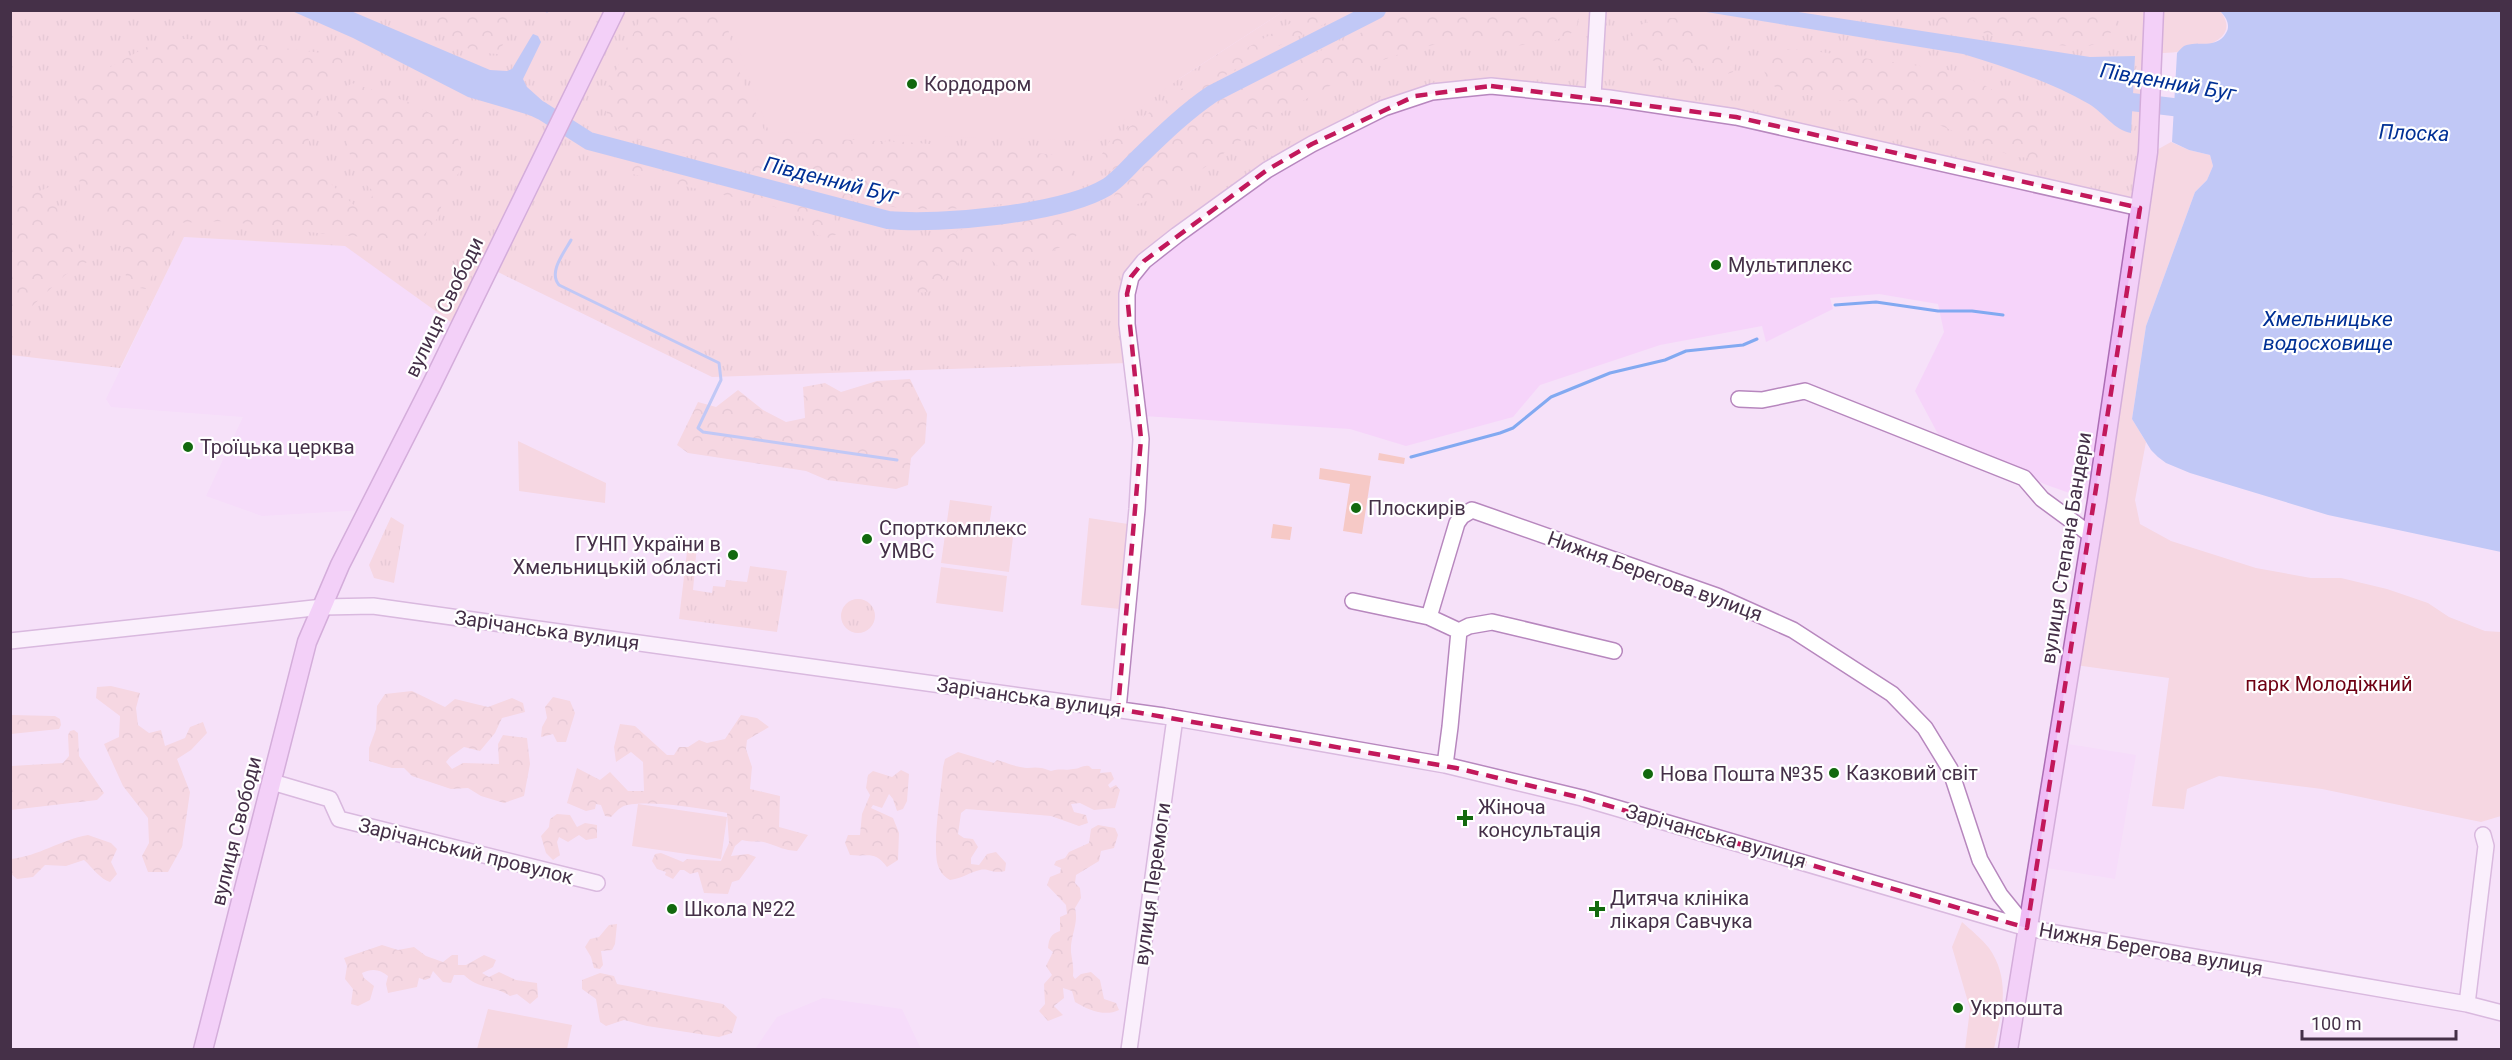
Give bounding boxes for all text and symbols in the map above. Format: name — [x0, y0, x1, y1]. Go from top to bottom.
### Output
water label: Південний Буг — [2098, 58, 2239, 106]
place label: Кордодром — [924, 72, 1031, 96]
marker: Кордодром — [905, 77, 919, 91]
water label: Плоска — [2378, 120, 2450, 146]
water label: Південний Буг — [761, 152, 902, 209]
street label: вулиця Свободи — [400, 233, 488, 381]
place label: Мультиплекс — [1728, 253, 1852, 277]
marker: Мультиплекс — [1709, 258, 1723, 272]
water label: Хмельницьке водосховище — [2262, 307, 2393, 355]
street label: вулиця Степана Бандери — [2036, 430, 2096, 666]
place label: Троїцька церква — [200, 435, 355, 459]
marker: Троїцька церква — [181, 440, 195, 454]
place label: Плоскирів — [1368, 496, 1466, 520]
marker: Плоскирів — [1349, 501, 1363, 515]
place label: Спорткомплекс УМВС — [879, 516, 1027, 563]
street label: Нижня Берегова вулиця — [1544, 526, 1766, 626]
place label: ГУНП України в Хмельницькій області — [513, 532, 721, 579]
marker: Спорткомплекс УМВС — [860, 532, 874, 546]
marker: ГУНП України в Хмельницькій області — [726, 548, 740, 562]
street label: Зарічанська вулиця — [453, 605, 641, 655]
street label: Зарічанська вулиця — [935, 672, 1123, 722]
park label: парк Молодіжний — [2245, 672, 2413, 696]
street label: вулиця Свободи — [206, 754, 266, 908]
place label: Казковий світ — [1846, 761, 1978, 785]
place label: Нова Пошта №35 — [1660, 762, 1823, 786]
marker: Казковий світ — [1827, 766, 1841, 780]
marker: Нова Пошта №35 — [1641, 767, 1655, 781]
place label: Жіноча консультація — [1478, 795, 1601, 842]
street label: Зарічанська вулиця — [1623, 799, 1809, 873]
street label: вулиця Перемоги — [1129, 801, 1175, 967]
marker: Жіноча консультація — [1456, 809, 1474, 827]
street label: Зарічанський провулок — [356, 813, 576, 889]
place label: Дитяча клініка лікаря Савчука — [1610, 886, 1753, 933]
place label: Школа №22 — [684, 897, 795, 921]
marker: Дитяча клініка лікаря Савчука — [1588, 900, 1606, 918]
marker: Школа №22 — [665, 902, 679, 916]
street label: Нижня Берегова вулиця — [2037, 917, 2265, 981]
place label: Укрпошта — [1970, 996, 2063, 1020]
marker: Укрпошта — [1951, 1001, 1965, 1015]
scale bar — [2302, 1003, 2456, 1041]
text: 100 m — [2311, 1013, 2362, 1034]

